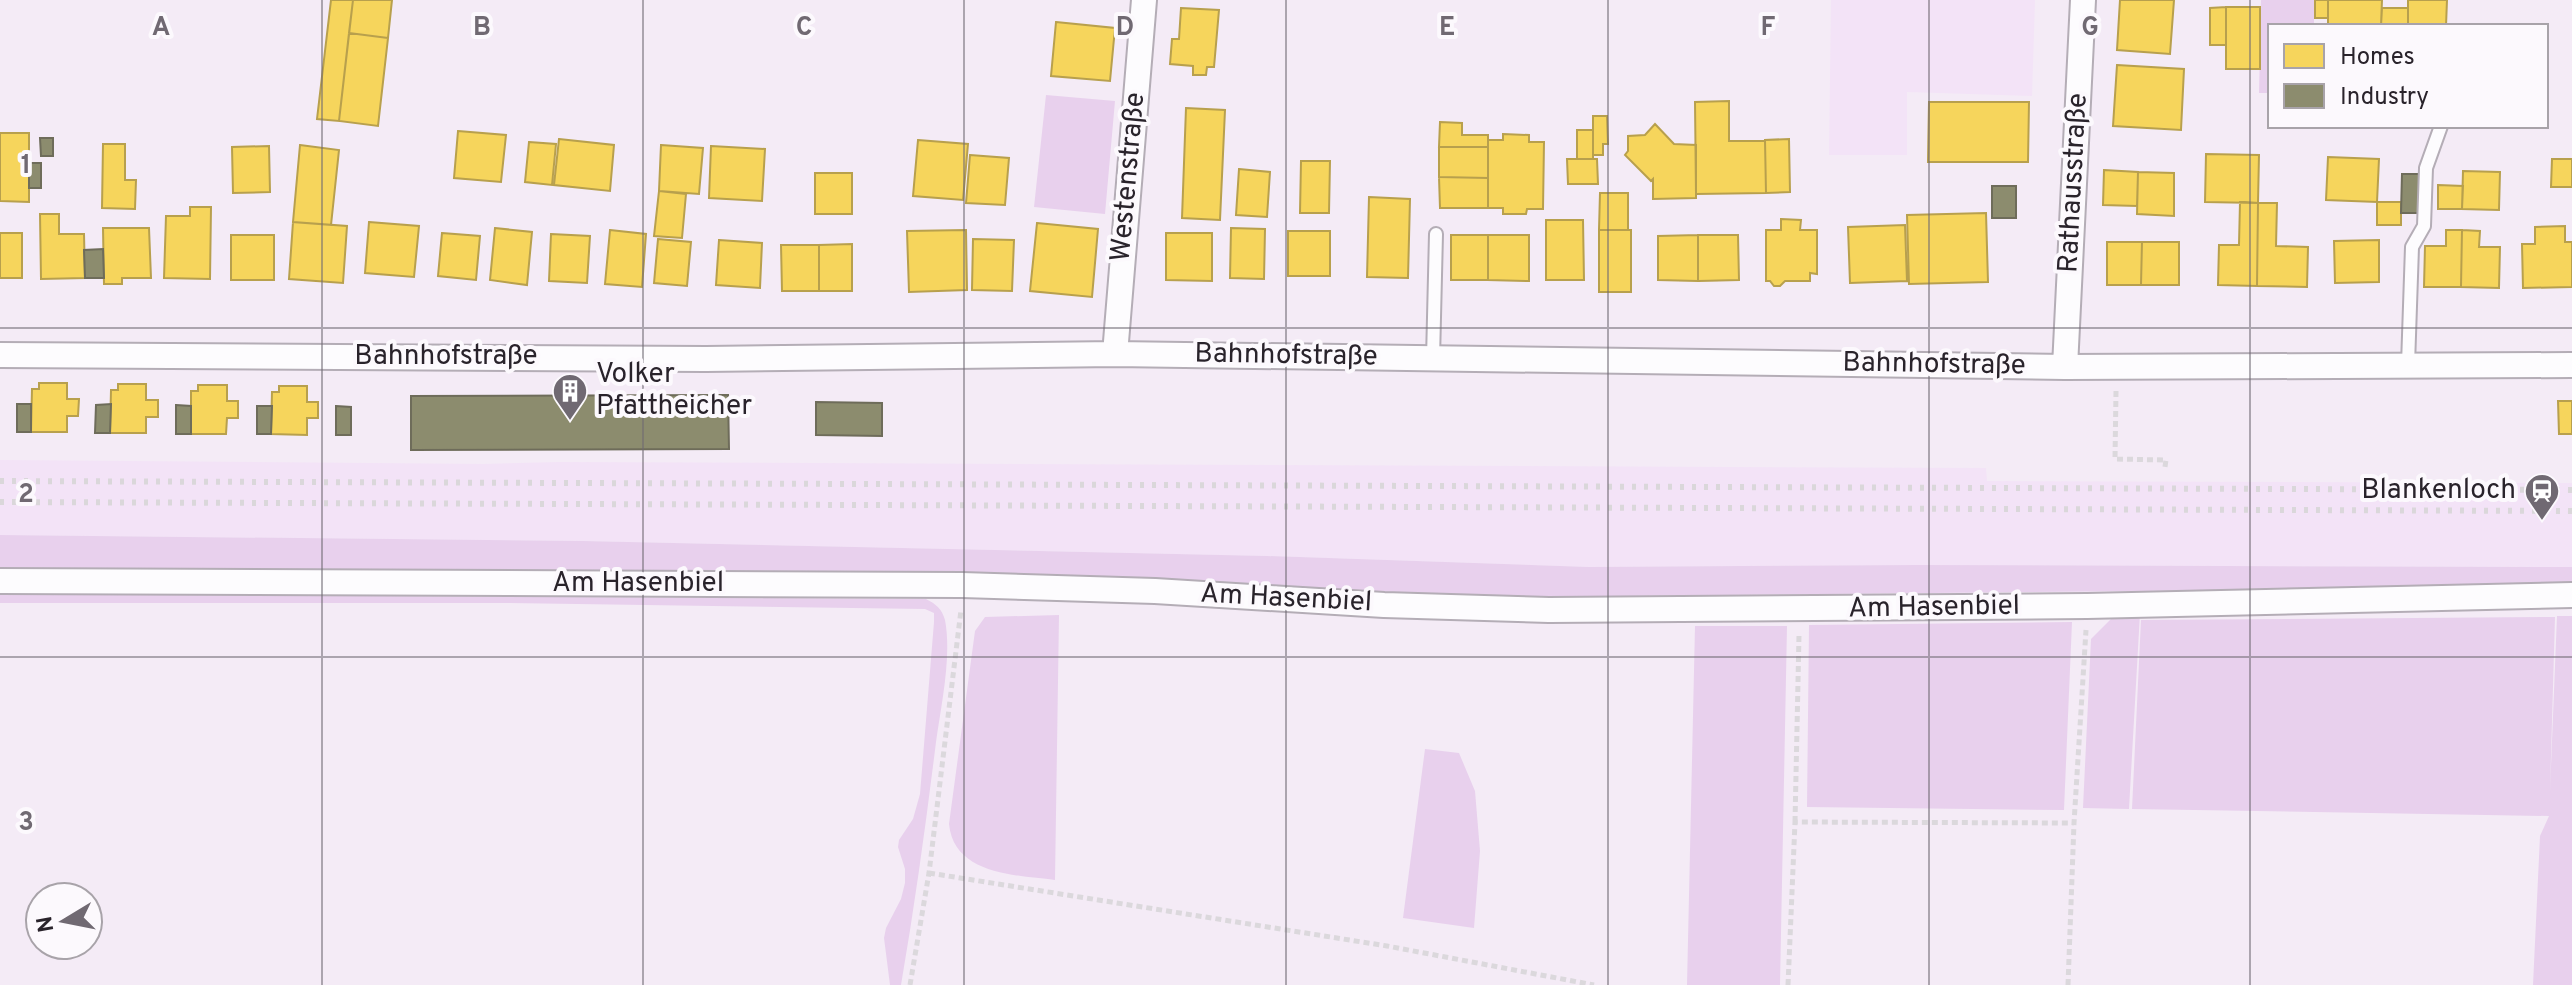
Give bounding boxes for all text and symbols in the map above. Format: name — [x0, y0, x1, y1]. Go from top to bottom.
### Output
text: A — [152, 12, 170, 45]
text: B — [473, 12, 491, 45]
text: C — [796, 12, 812, 45]
text: D — [1116, 12, 1134, 45]
text: E — [1439, 12, 1455, 45]
text: F — [1761, 12, 1776, 45]
text: G — [2081, 12, 2099, 45]
legend — [2268, 24, 2548, 128]
text: Homes — [2340, 43, 2415, 73]
text: Industry — [2340, 83, 2429, 113]
street label: Westenstraße — [1104, 91, 1154, 263]
street label: Rathausstraße — [2051, 92, 2097, 274]
text: 1 — [21, 150, 31, 183]
street label: Bahnhofstraße — [1194, 336, 1378, 376]
street label: Bahnhofstraße — [354, 339, 538, 375]
street label: Bahnhofstraße — [1842, 345, 2026, 385]
place label: Volker Pfattheicher — [596, 357, 752, 425]
building icon: Volker Pfattheicher — [551, 372, 589, 422]
station icon: Blankenloch — [2523, 472, 2561, 522]
place label: Blankenloch — [2361, 473, 2516, 509]
text: 2 — [18, 479, 34, 512]
street label: Am Hasenbiel — [552, 566, 724, 602]
street label: Am Hasenbiel — [1199, 577, 1373, 621]
street label: Am Hasenbiel — [1848, 589, 2020, 627]
text: 3 — [18, 807, 34, 840]
north arrow — [24, 881, 104, 961]
text: N — [32, 914, 61, 934]

